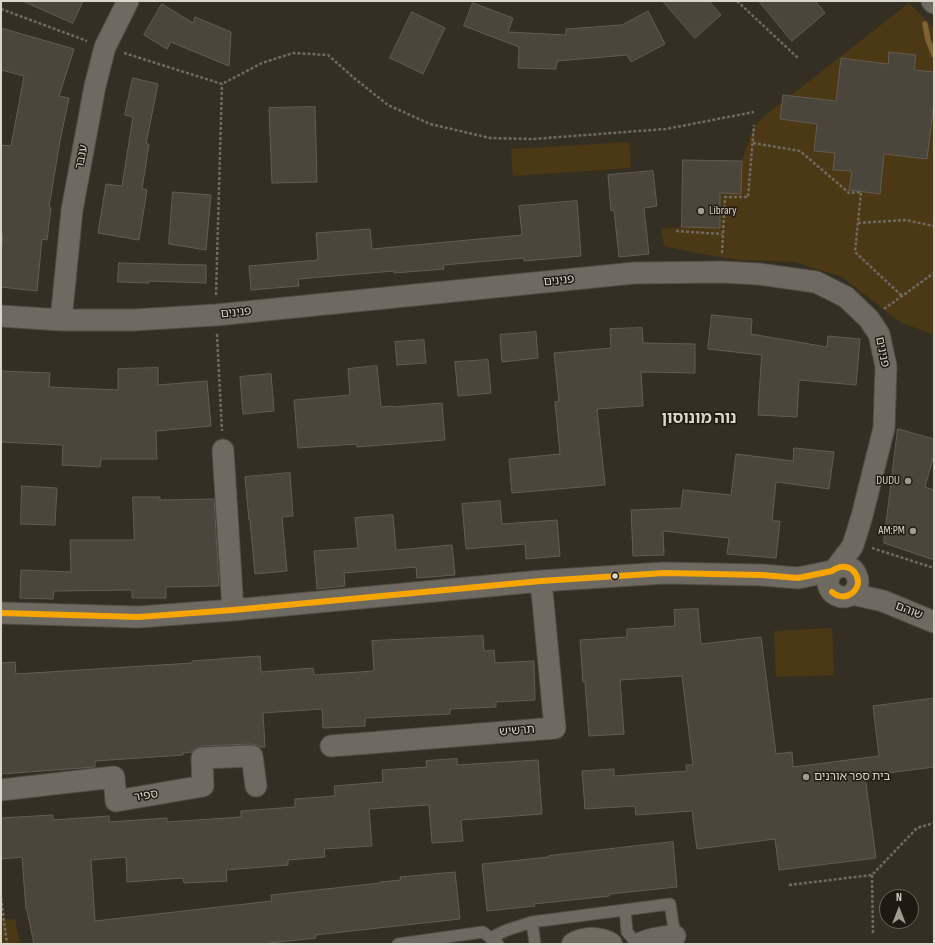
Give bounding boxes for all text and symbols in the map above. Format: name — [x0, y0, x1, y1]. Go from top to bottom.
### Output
street label: ענבר — [73, 144, 91, 170]
place label: Library — [709, 204, 737, 218]
marker: Library — [696, 206, 706, 216]
street label: פנינים — [543, 272, 575, 290]
street label: פנינים — [220, 304, 252, 322]
street label: פנינים — [872, 335, 892, 369]
district label: נוה מונוסון — [661, 409, 737, 429]
place label: DUDU — [876, 474, 900, 488]
marker: DUDU — [903, 476, 913, 486]
place label: AM:PM — [878, 524, 905, 538]
marker: AM:PM — [908, 526, 918, 536]
unlabelled marker — [610, 571, 620, 581]
street label: שוהם — [893, 599, 925, 623]
street label: תרשיש — [499, 722, 535, 740]
place label: בית ספר אורנים — [814, 770, 890, 784]
marker: בית ספר אורנים — [801, 772, 811, 782]
street label: ספיר — [133, 787, 159, 805]
north arrow — [879, 889, 919, 929]
text: N — [896, 891, 902, 904]

